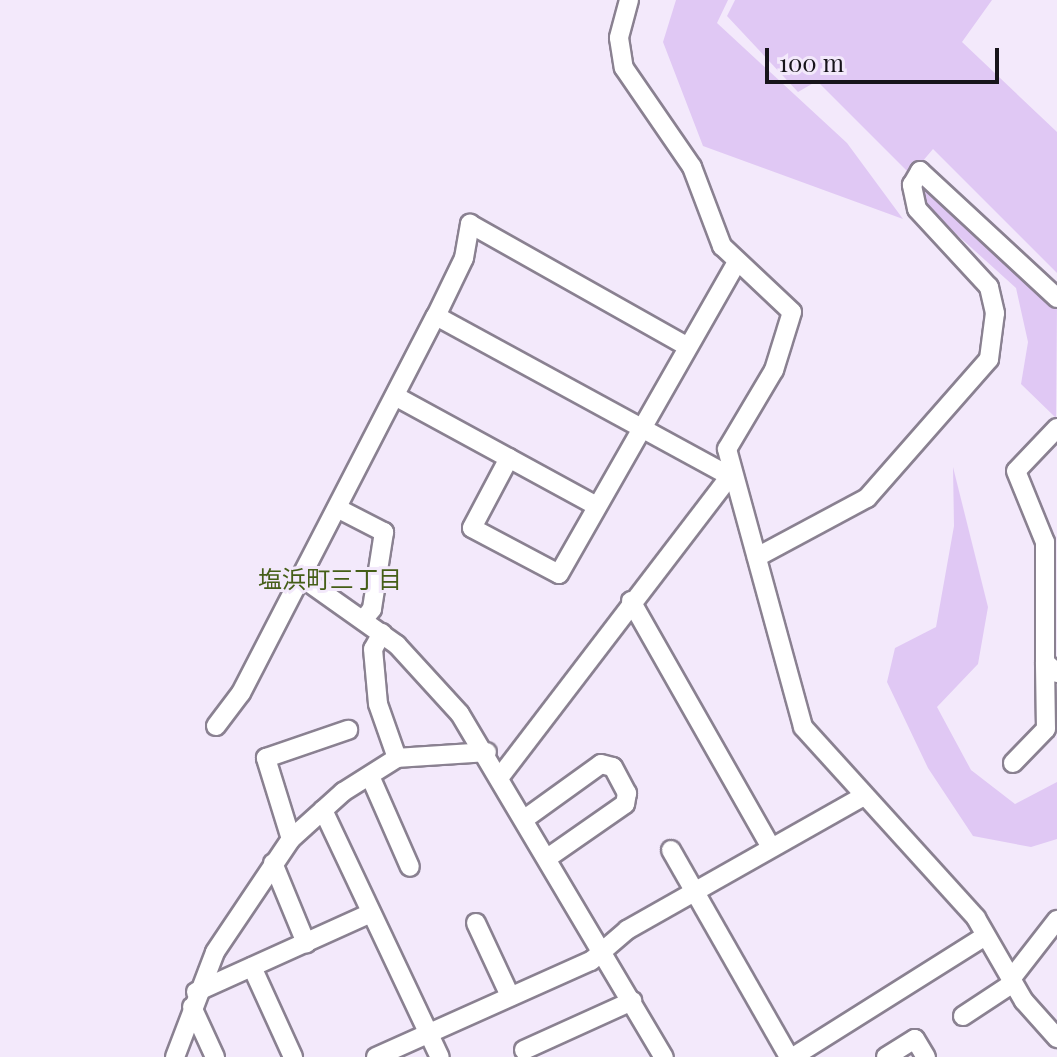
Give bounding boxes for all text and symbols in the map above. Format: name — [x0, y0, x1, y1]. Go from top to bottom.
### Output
scale bar — [769, 32, 1003, 82]
text: 100 m — [779, 46, 844, 78]
district label: 塩浜町三丁目 — [258, 565, 402, 593]

